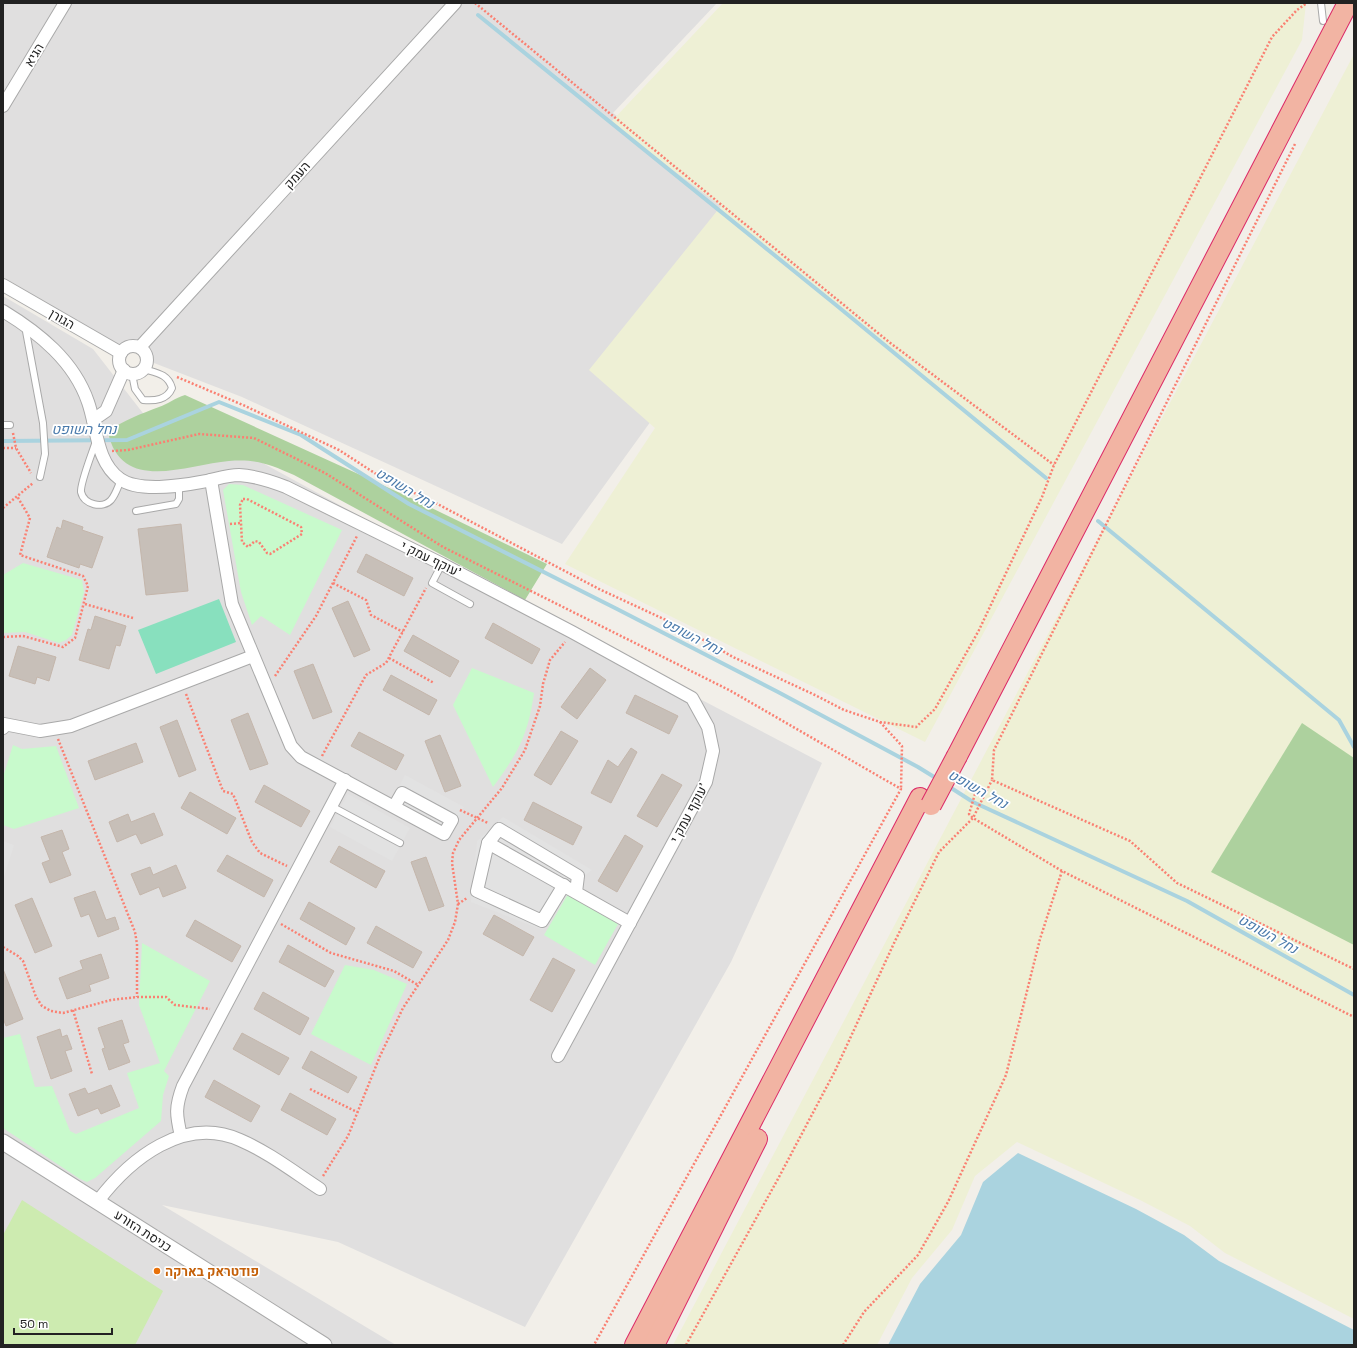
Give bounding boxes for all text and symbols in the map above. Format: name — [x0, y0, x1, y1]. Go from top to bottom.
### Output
street label: הגיא — [20, 40, 48, 70]
street label: העמק — [280, 158, 314, 192]
street label: הגורן — [46, 305, 78, 333]
water label: נחל השופט — [51, 420, 118, 438]
water label: נחל השופט — [372, 463, 438, 513]
street label: עוקף עמק י’ — [398, 537, 464, 581]
water label: נחל השופט — [659, 613, 726, 659]
water label: נחל השופט — [945, 765, 1012, 813]
street label: עוקף עמק י’ — [666, 780, 712, 846]
water label: נחל השופט — [1235, 910, 1302, 958]
street label: כניסת הזורע — [111, 1206, 175, 1256]
place label: פודטראק בארקה — [165, 1263, 259, 1280]
marker: פודטראק בארקה — [152, 1266, 162, 1276]
scale bar — [14, 1310, 112, 1336]
text: 50 m — [20, 1316, 48, 1332]

